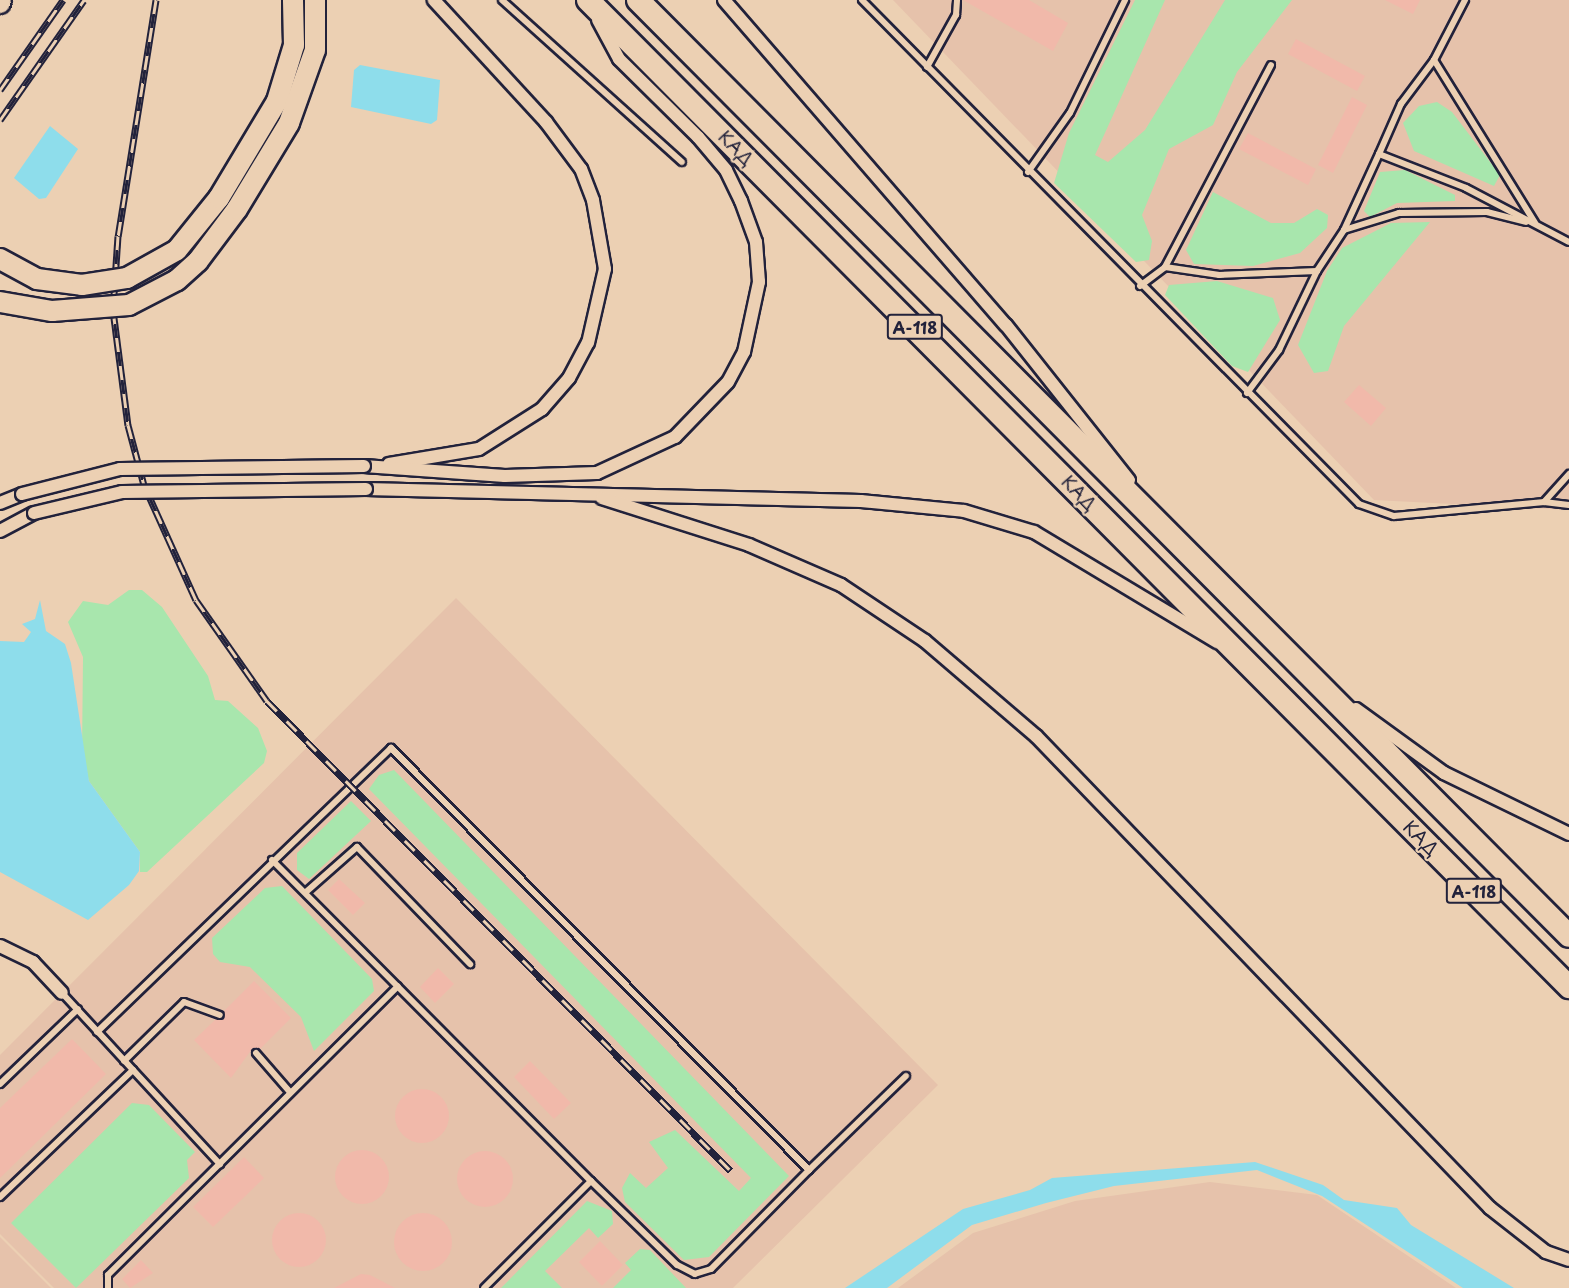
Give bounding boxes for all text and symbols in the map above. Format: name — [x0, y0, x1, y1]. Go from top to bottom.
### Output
street label: КАД — [714, 126, 758, 170]
road number: А-118 — [886, 314, 944, 340]
street label: КАД — [1057, 471, 1101, 515]
street label: КАД — [1399, 816, 1443, 860]
road number: А-118 — [1446, 878, 1502, 904]

